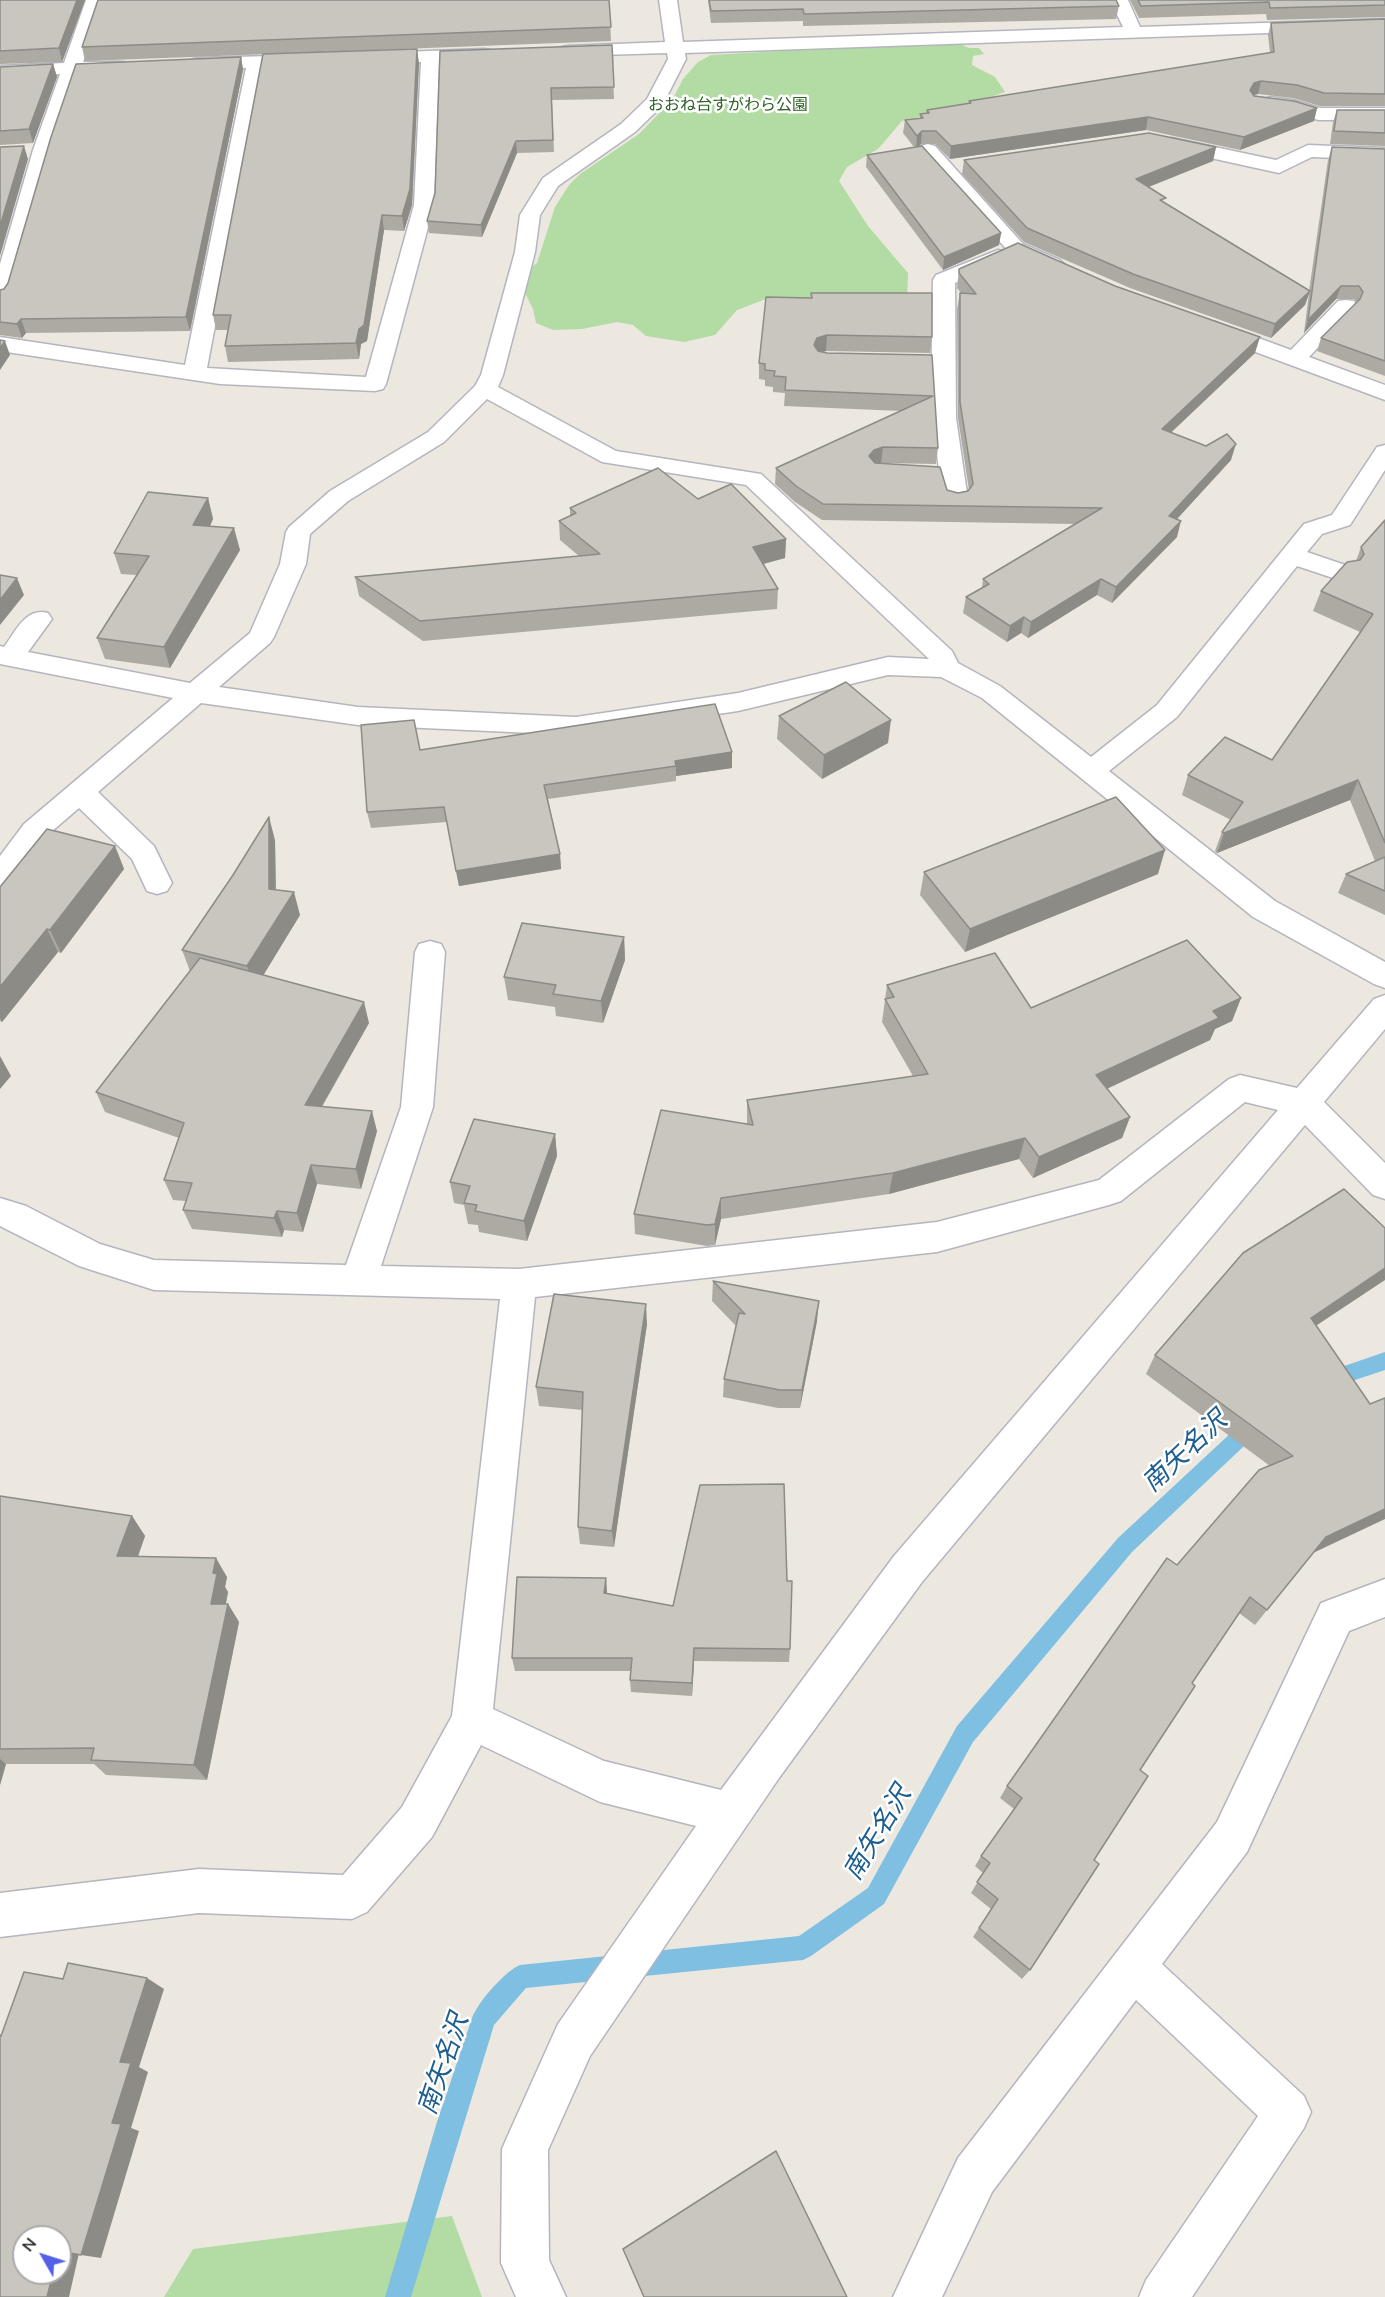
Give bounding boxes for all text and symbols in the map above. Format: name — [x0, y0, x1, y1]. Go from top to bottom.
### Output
park label: おおね台すがわら公園 — [648, 96, 808, 116]
water label: 南矢名沢 — [1137, 1406, 1235, 1500]
water label: 南矢名沢 — [839, 1781, 919, 1887]
water label: 南矢名沢 — [413, 2011, 477, 2119]
north arrow — [12, 2225, 72, 2285]
text: N — [17, 2233, 42, 2257]

